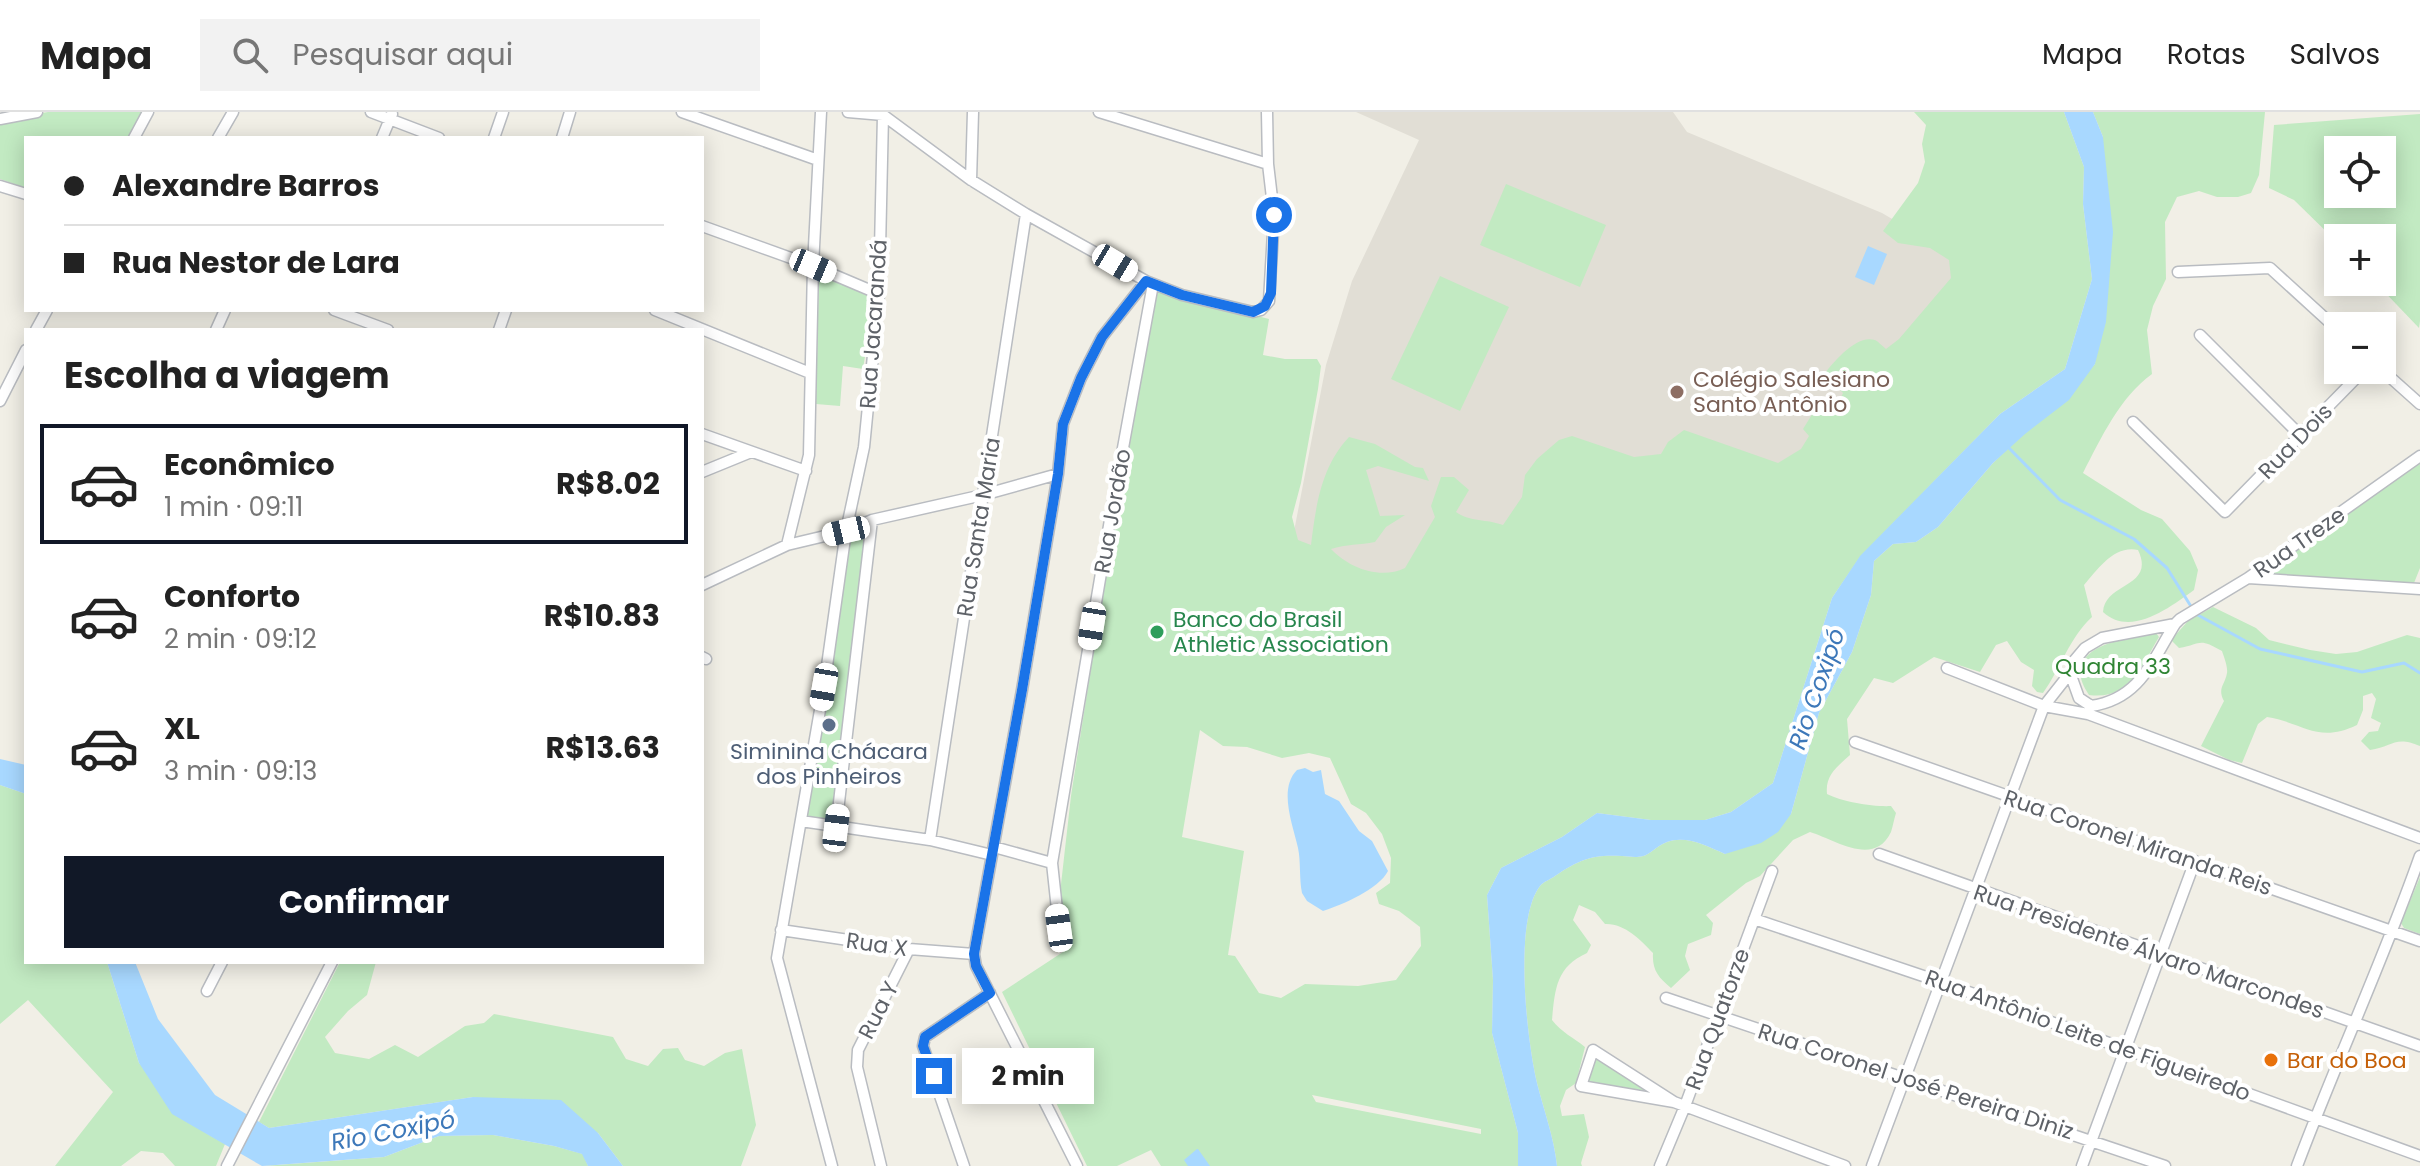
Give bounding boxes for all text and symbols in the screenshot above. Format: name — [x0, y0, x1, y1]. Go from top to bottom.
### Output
search box — [200, 19, 760, 91]
text: Mapa — [40, 29, 152, 82]
icon: search — [228, 33, 272, 77]
text: Pesquisar aqui — [292, 33, 513, 76]
text: Mapa — [2042, 35, 2123, 74]
text: Rotas — [2167, 35, 2246, 74]
text: Salvos — [2290, 35, 2380, 74]
map controls — [2324, 136, 2396, 384]
button: locate — [2324, 136, 2396, 208]
text: Alexandre Barros — [112, 164, 379, 207]
route start — [1256, 197, 1292, 233]
button: + — [2324, 224, 2396, 296]
street label: Rua Jacarandá — [852, 238, 895, 410]
car — [1088, 240, 1142, 286]
text: Rua Nestor de Lara — [112, 241, 400, 284]
car — [786, 246, 840, 286]
button: − — [2324, 312, 2396, 384]
text: Escolha a viagem — [64, 350, 390, 401]
place label: Colégio Salesiano Santo Antônio — [1693, 364, 1890, 420]
marker: Colégio Salesiano Santo Antônio — [1668, 383, 1686, 401]
street label: Rua Dois — [2251, 397, 2339, 486]
street label: Rua Santa Maria — [949, 435, 1008, 619]
text: Econômico — [164, 443, 335, 486]
street label: Rua Jordão — [1086, 446, 1139, 576]
icon: car — [68, 448, 140, 520]
text: R$8.02 — [556, 462, 660, 505]
text: 1 min · 09:11 — [164, 489, 303, 525]
street label: Rua Treze — [2247, 499, 2351, 585]
car — [820, 514, 872, 548]
text: Conforto — [164, 575, 300, 618]
icon: car — [68, 580, 140, 652]
text: R$10.83 — [544, 594, 660, 637]
car — [1076, 600, 1108, 652]
place label: Banco do Brasil Athletic Association — [1173, 604, 1389, 660]
text: 2 min · 09:12 — [164, 621, 317, 657]
marker: Banco do Brasil Athletic Association — [1148, 623, 1166, 641]
water label: Rio Coxipó — [1780, 624, 1853, 754]
park label: Quadra 33 — [2055, 651, 2171, 682]
car — [808, 661, 840, 713]
text: XL — [164, 707, 200, 750]
icon: car — [68, 712, 140, 784]
marker: Siminina Chácara dos Pinheiros — [820, 716, 838, 734]
text: R$13.63 — [546, 726, 660, 769]
place label: Siminina Chácara dos Pinheiros — [730, 736, 928, 792]
text: 3 min · 09:13 — [164, 753, 317, 789]
street label: Rua Coronel Miranda Reis — [2000, 782, 2276, 903]
car — [821, 803, 851, 853]
button: Confirmar — [64, 856, 664, 948]
street label: Rua Presidente Álvaro Marcondes — [1969, 877, 2328, 1026]
car — [1044, 903, 1074, 953]
street label: Rua X — [844, 925, 910, 964]
street label: Rua Quatorze — [1678, 944, 1757, 1094]
street label: Rua Antônio Leite de Figueiredo — [1921, 962, 2255, 1109]
street label: Rua Y — [851, 976, 906, 1044]
street label: Rua Coronel José Pereira Diniz — [1754, 1016, 2078, 1147]
place label: Bar do Boa — [2287, 1045, 2407, 1076]
callout: 2 min — [962, 1048, 1094, 1104]
marker: Bar do Boa — [2262, 1051, 2280, 1069]
route end — [916, 1058, 952, 1094]
text: 2 min — [991, 1058, 1065, 1094]
water label: Rio Coxipó — [328, 1102, 458, 1159]

